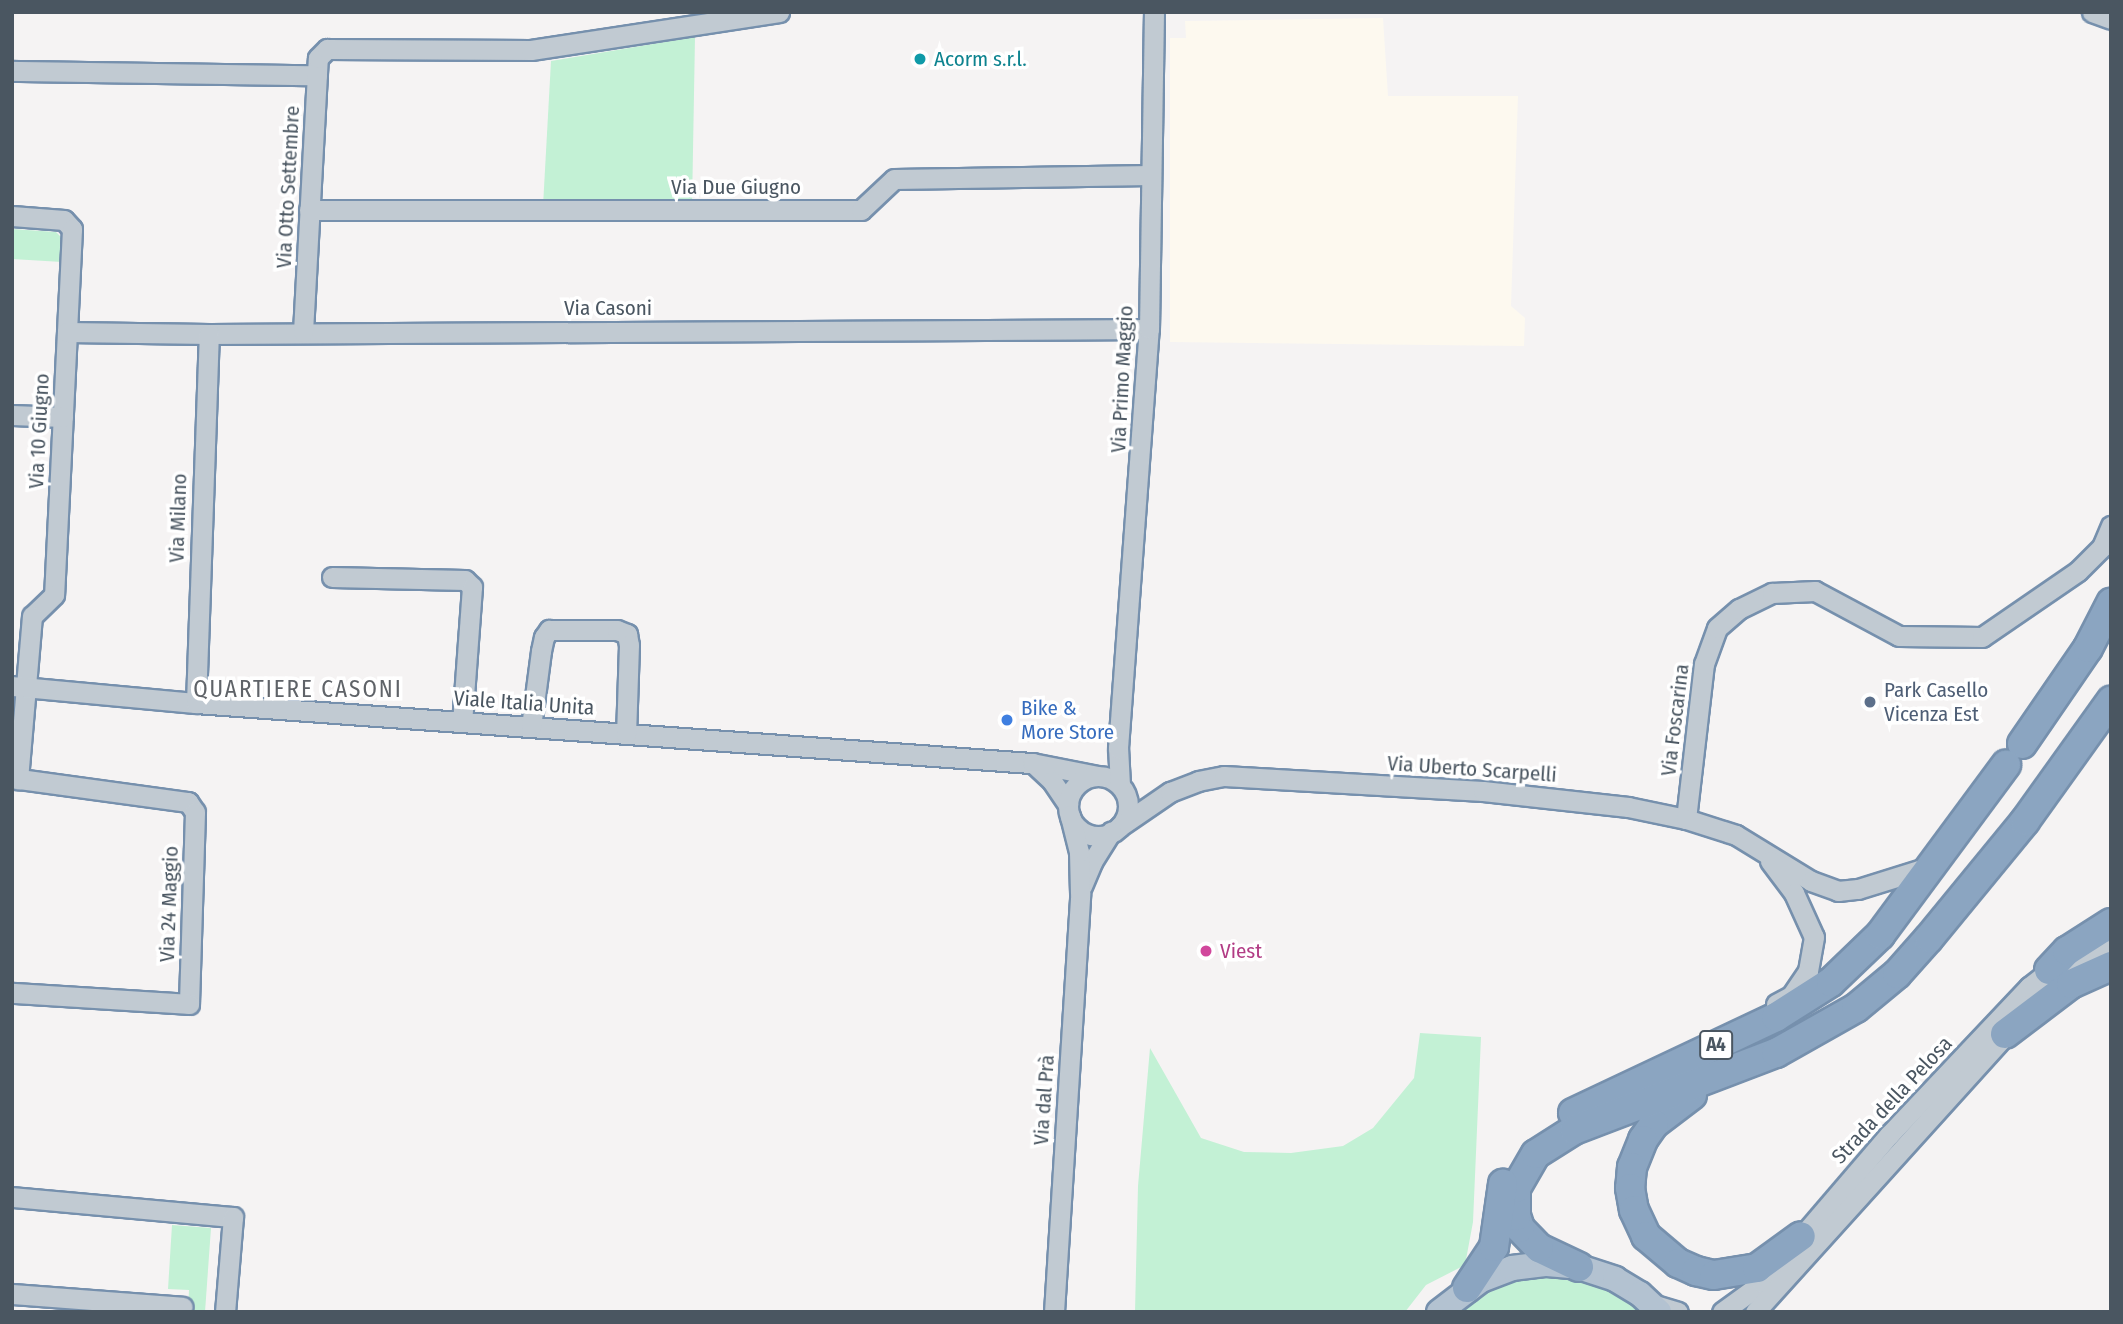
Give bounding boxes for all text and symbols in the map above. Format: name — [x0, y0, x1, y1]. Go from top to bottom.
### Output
place label: Acorm s.r.l. — [934, 46, 1027, 72]
marker: Acorm s.r.l. — [912, 51, 928, 67]
street label: Via Otto Settembre — [271, 105, 305, 269]
street label: Via Due Giugno — [671, 174, 801, 200]
street label: Via Casoni — [564, 295, 652, 321]
street label: Via Primo Maggio — [1106, 305, 1138, 453]
street label: Via 10 Giugno — [23, 373, 55, 489]
street label: Via Milano — [164, 473, 192, 563]
street label: Via Foscarina — [1656, 663, 1694, 777]
district label: QUARTIERE CASONI — [195, 675, 401, 703]
place label: Park Casello Vicenza Est — [1884, 677, 1988, 727]
street label: Viale Italia Unita — [453, 686, 595, 720]
marker: Park Casello Vicenza Est — [1862, 694, 1878, 710]
place label: Bike & More Store — [1021, 695, 1114, 745]
marker: Bike & More Store — [999, 712, 1015, 728]
street label: Via Uberto Scarpelli — [1386, 751, 1558, 787]
street label: Via 24 Maggio — [154, 845, 184, 963]
place label: Viest — [1220, 938, 1262, 964]
marker: Viest — [1198, 943, 1214, 959]
road number: A4 — [1698, 1030, 1734, 1060]
street label: Strada della Pelosa — [1827, 1031, 1957, 1169]
street label: Via dal Prà — [1028, 1054, 1060, 1146]

